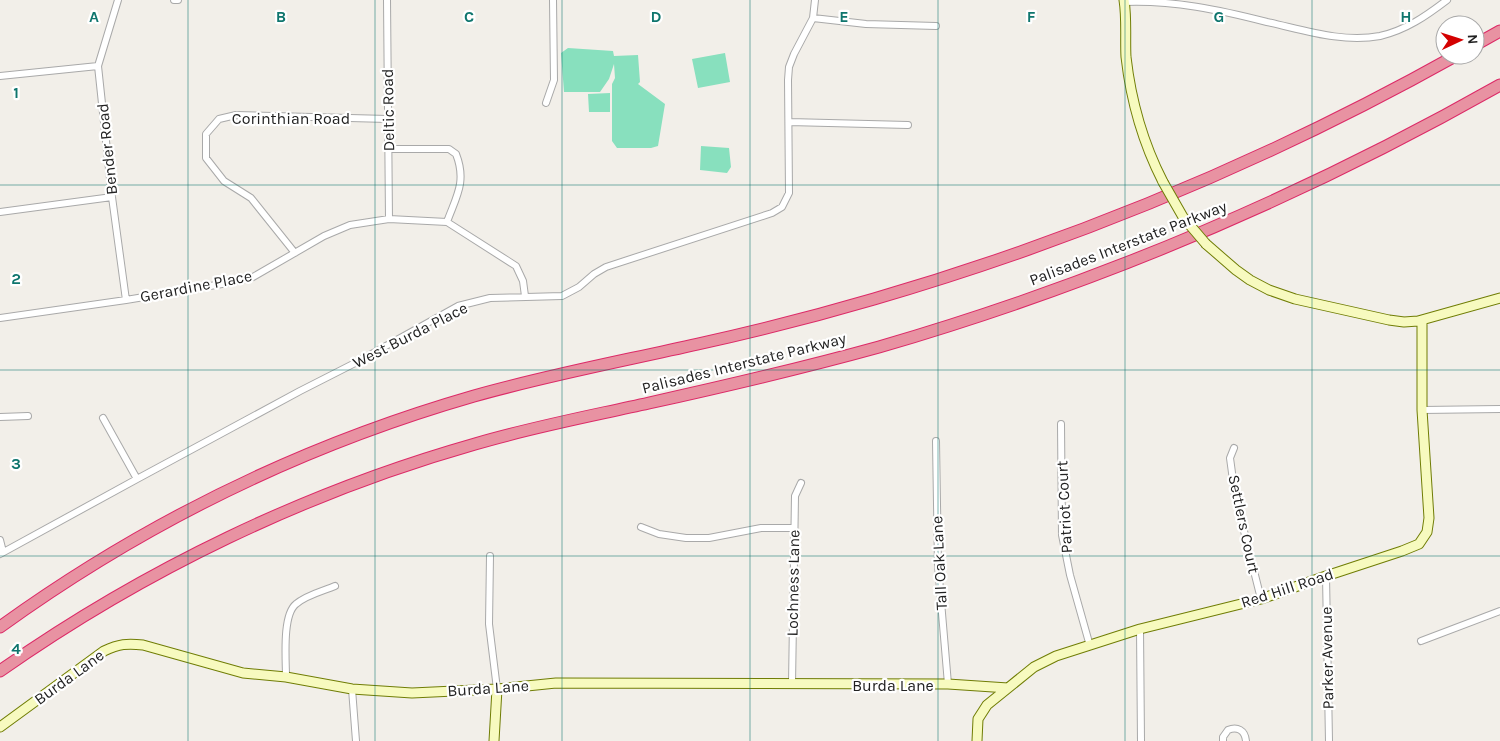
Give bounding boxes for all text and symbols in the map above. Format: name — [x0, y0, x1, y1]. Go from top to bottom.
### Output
text: A — [89, 7, 99, 26]
text: B — [276, 7, 286, 26]
text: C — [464, 7, 474, 26]
text: D — [651, 7, 662, 26]
text: E — [839, 7, 849, 26]
text: F — [1027, 7, 1036, 26]
text: G — [1214, 7, 1224, 26]
text: H — [1400, 7, 1412, 26]
north arrow — [1435, 15, 1485, 65]
text: N — [1464, 34, 1481, 45]
street label: Deltic Road — [378, 68, 398, 152]
text: 1 — [13, 83, 19, 102]
street label: Bender Road — [93, 102, 121, 196]
street label: Corinthian Road — [232, 109, 350, 128]
street label: Palisades Interstate Parkway — [1027, 196, 1230, 289]
street label: Gerardine Place — [139, 266, 253, 306]
text: 2 — [11, 269, 21, 288]
street label: West Burda Place — [349, 298, 471, 372]
street label: Palisades Interstate Parkway — [640, 328, 849, 398]
text: 3 — [11, 454, 21, 473]
street label: Patriot Court — [1052, 460, 1076, 554]
street label: Settlers Court — [1224, 473, 1264, 575]
street label: Tall Oak Lane — [927, 515, 951, 611]
street label: Lochness Lane — [783, 529, 803, 637]
street label: Red Hill Road — [1238, 564, 1336, 612]
street label: Parker Avenue — [1317, 606, 1337, 710]
text: 4 — [11, 639, 21, 658]
street label: Burda Lane — [30, 645, 108, 709]
street label: Burda Lane — [447, 676, 529, 700]
street label: Burda Lane — [852, 676, 934, 695]

